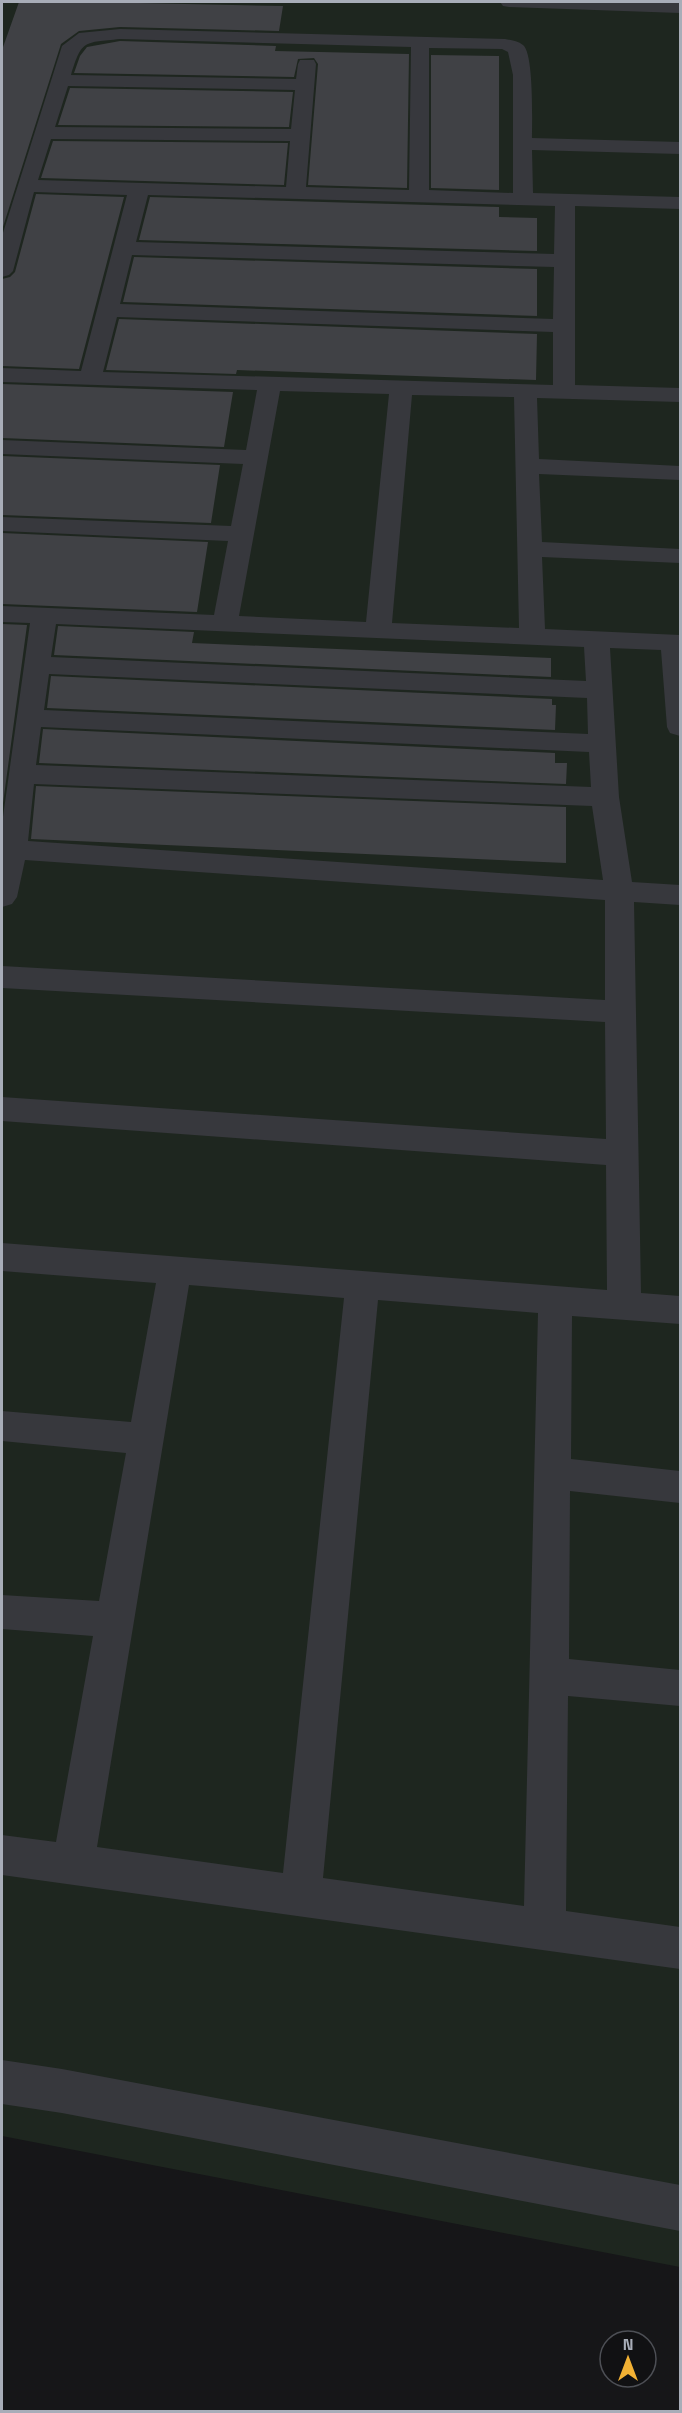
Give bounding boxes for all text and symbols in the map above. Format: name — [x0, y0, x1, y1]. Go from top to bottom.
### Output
north arrow — [598, 2329, 658, 2389]
text: N — [623, 2334, 633, 2355]

